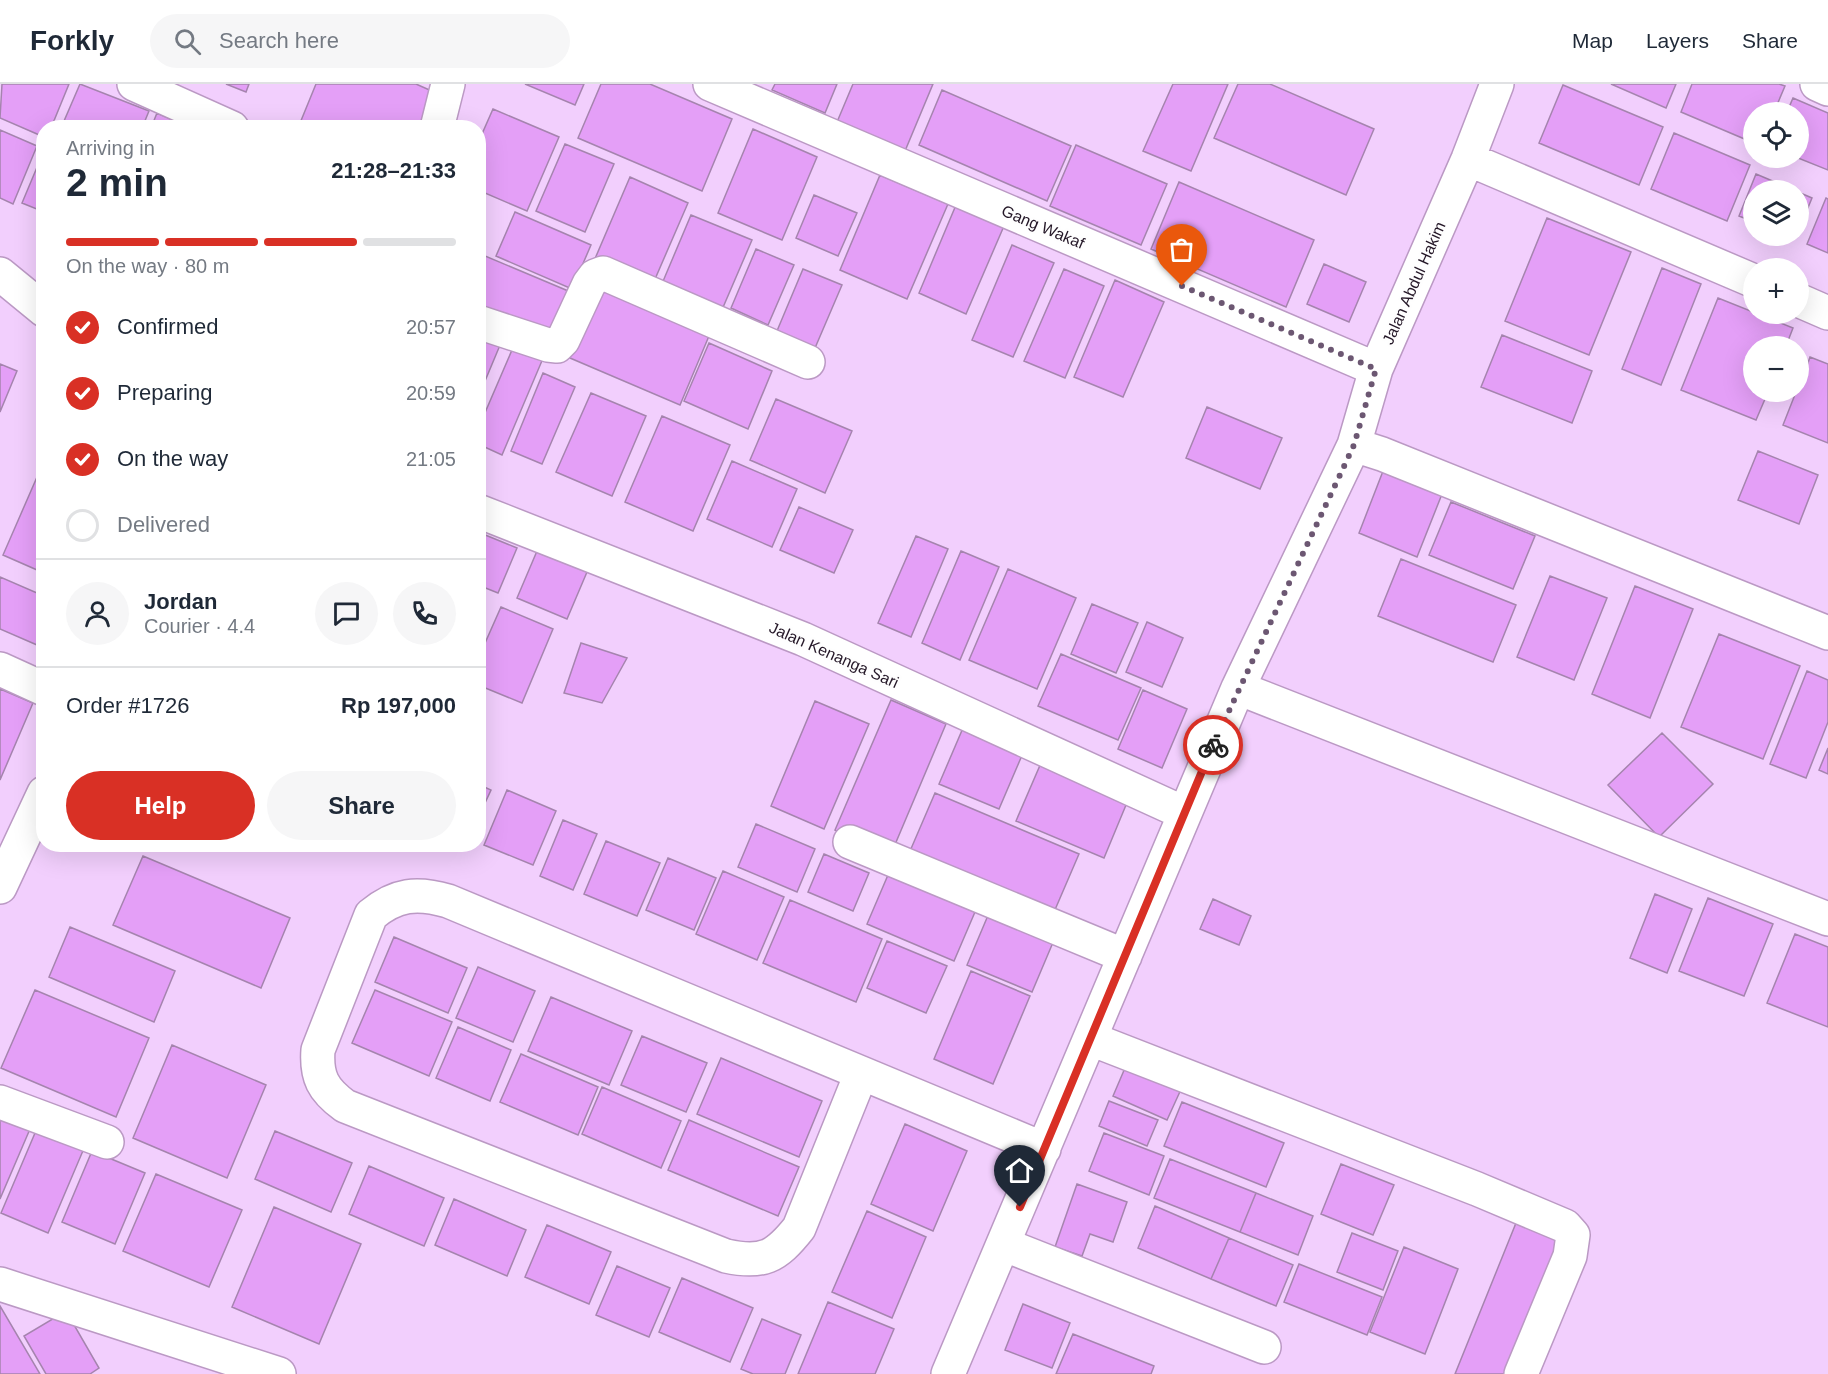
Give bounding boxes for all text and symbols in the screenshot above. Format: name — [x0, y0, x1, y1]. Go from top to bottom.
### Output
search box — [150, 14, 570, 68]
text: Forkly — [30, 25, 114, 56]
icon: search — [171, 25, 204, 58]
text: Search here — [219, 28, 339, 53]
text: Map — [1572, 29, 1613, 52]
text: Layers — [1646, 29, 1709, 52]
text: Share — [1742, 29, 1798, 52]
map controls — [1743, 102, 1809, 402]
button: locate — [1743, 102, 1809, 168]
text: Arriving in — [66, 137, 155, 159]
text: 21:28–21:33 — [331, 158, 456, 183]
text: 2 min — [66, 161, 168, 204]
button: layers — [1743, 180, 1809, 246]
street label: Gang Wakaf — [999, 202, 1087, 252]
street label: Jalan Abdul Hakim — [1379, 219, 1449, 347]
pin — [1156, 224, 1207, 286]
icon: bag — [1165, 233, 1198, 266]
text: On the way · 80 m — [66, 255, 229, 277]
button: + — [1743, 258, 1809, 324]
icon: check — [66, 311, 99, 344]
text: Confirmed — [117, 314, 218, 339]
text: 20:57 — [406, 316, 456, 338]
button: − — [1743, 336, 1809, 402]
icon: check — [66, 377, 99, 410]
text: Preparing — [117, 380, 212, 405]
text: 20:59 — [406, 382, 456, 404]
icon: check — [66, 443, 99, 476]
text: On the way — [117, 446, 228, 471]
text: 21:05 — [406, 448, 456, 470]
text: Delivered — [117, 512, 210, 537]
button: person — [66, 582, 129, 645]
button: chat — [315, 582, 378, 645]
button: phone — [393, 582, 456, 645]
text: Jordan — [144, 589, 217, 614]
text: Courier · 4.4 — [144, 615, 255, 637]
street label: Jalan Kenanga Sari — [767, 619, 901, 691]
text: Order #1726 — [66, 693, 190, 718]
text: Rp 197,000 — [341, 693, 456, 718]
courier — [1183, 715, 1243, 775]
icon: bike — [1197, 729, 1230, 762]
button: Help — [66, 771, 255, 840]
button: Share — [267, 771, 456, 840]
pin — [994, 1145, 1045, 1207]
icon: home — [1003, 1154, 1036, 1187]

